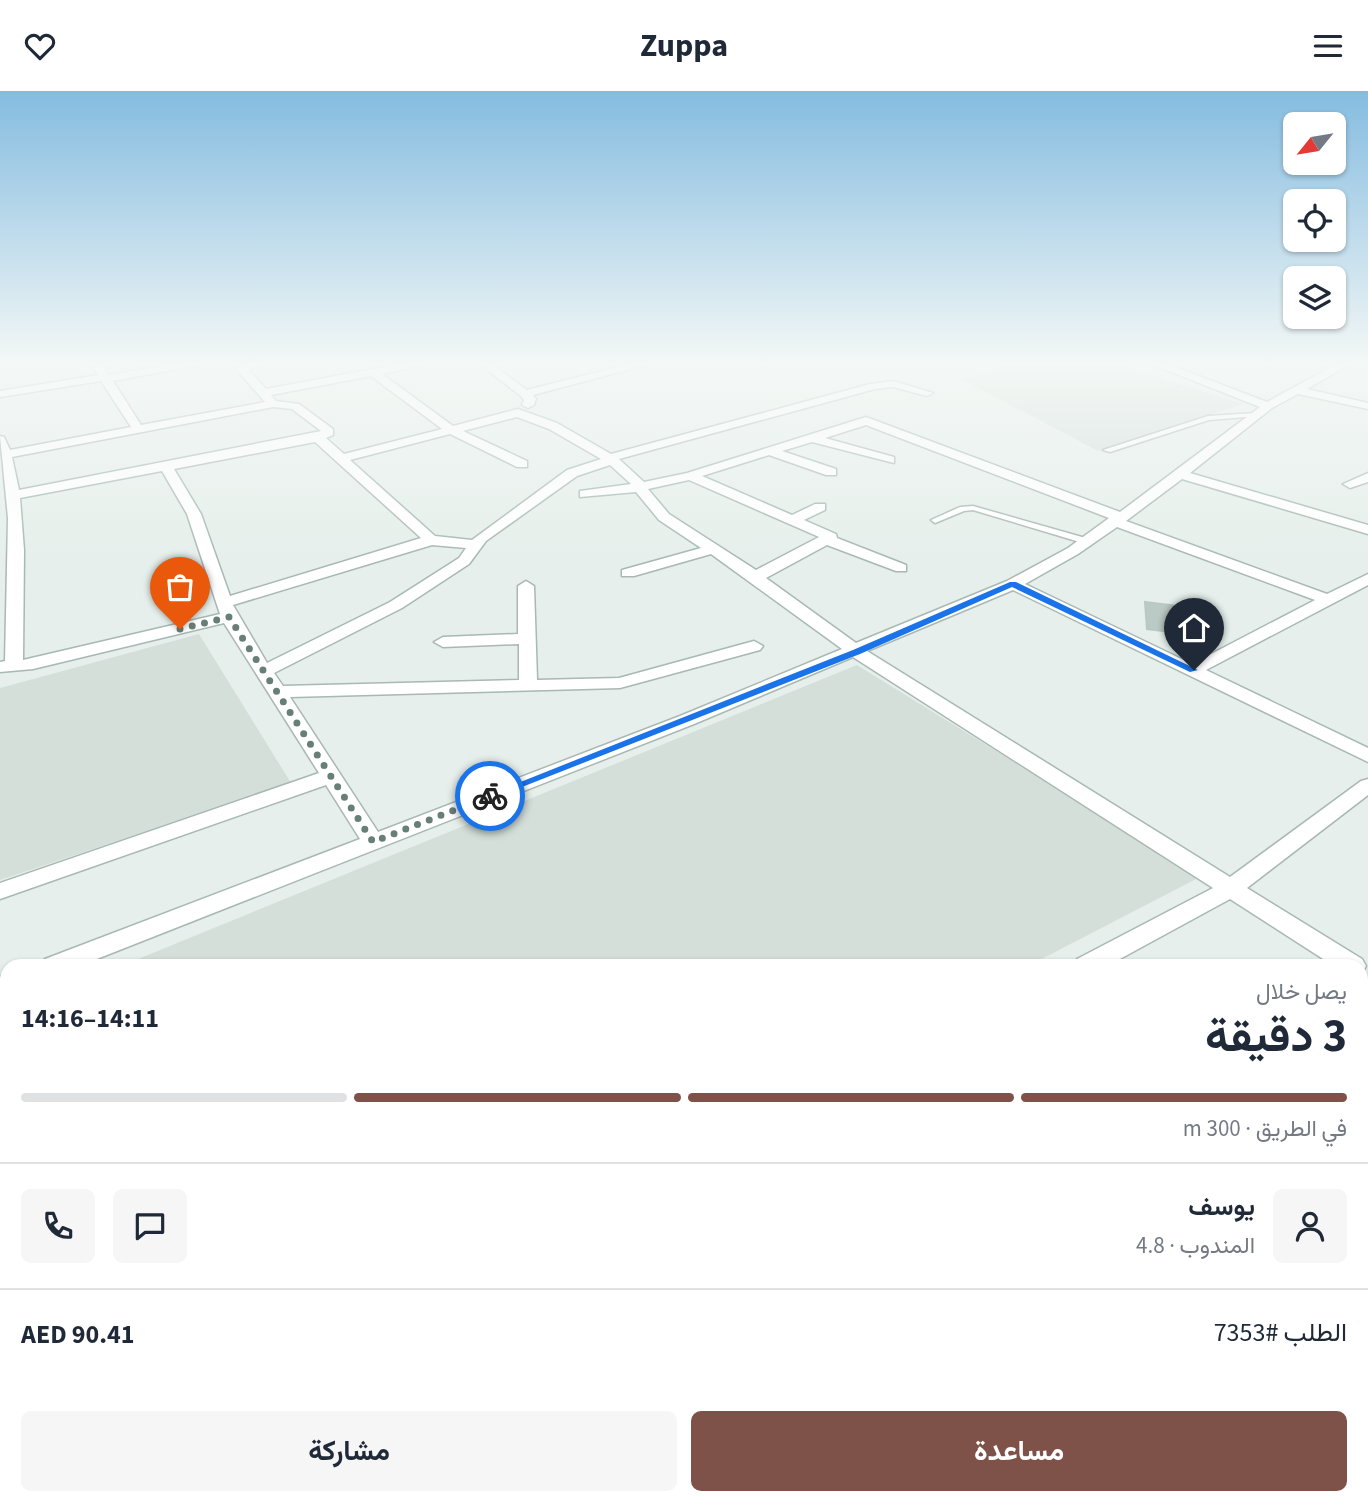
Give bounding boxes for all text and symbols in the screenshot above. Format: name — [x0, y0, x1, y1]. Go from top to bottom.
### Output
text: Zuppa — [640, 23, 728, 69]
icon: heart — [21, 27, 59, 65]
icon: menu — [1309, 27, 1347, 65]
north arrow — [1283, 112, 1346, 175]
map controls — [1283, 112, 1346, 329]
button: locate — [1283, 189, 1346, 252]
button: layers — [1283, 266, 1346, 329]
pin — [150, 557, 210, 629]
icon: bag — [161, 568, 199, 606]
pin — [1164, 598, 1224, 670]
icon: home — [1175, 609, 1213, 647]
courier — [455, 761, 525, 831]
icon: bike — [471, 777, 509, 815]
text: يصل خلال — [1256, 975, 1347, 1008]
text: 14:11–14:16 — [21, 1000, 159, 1037]
text: 3 دقيقة — [1205, 1004, 1347, 1069]
text: في الطريق · 300 m — [1183, 1112, 1347, 1145]
text: يوسف — [1188, 1188, 1255, 1225]
button: phone — [21, 1189, 95, 1263]
button: chat — [113, 1189, 187, 1263]
button: person — [1273, 1189, 1347, 1263]
text: المندوب · 4.8 — [1136, 1229, 1255, 1262]
text: الطلب #7353 — [1214, 1314, 1347, 1351]
text: AED 90.41 — [21, 1316, 135, 1353]
button: مشاركة — [21, 1411, 677, 1491]
button: مساعدة — [691, 1411, 1347, 1491]

